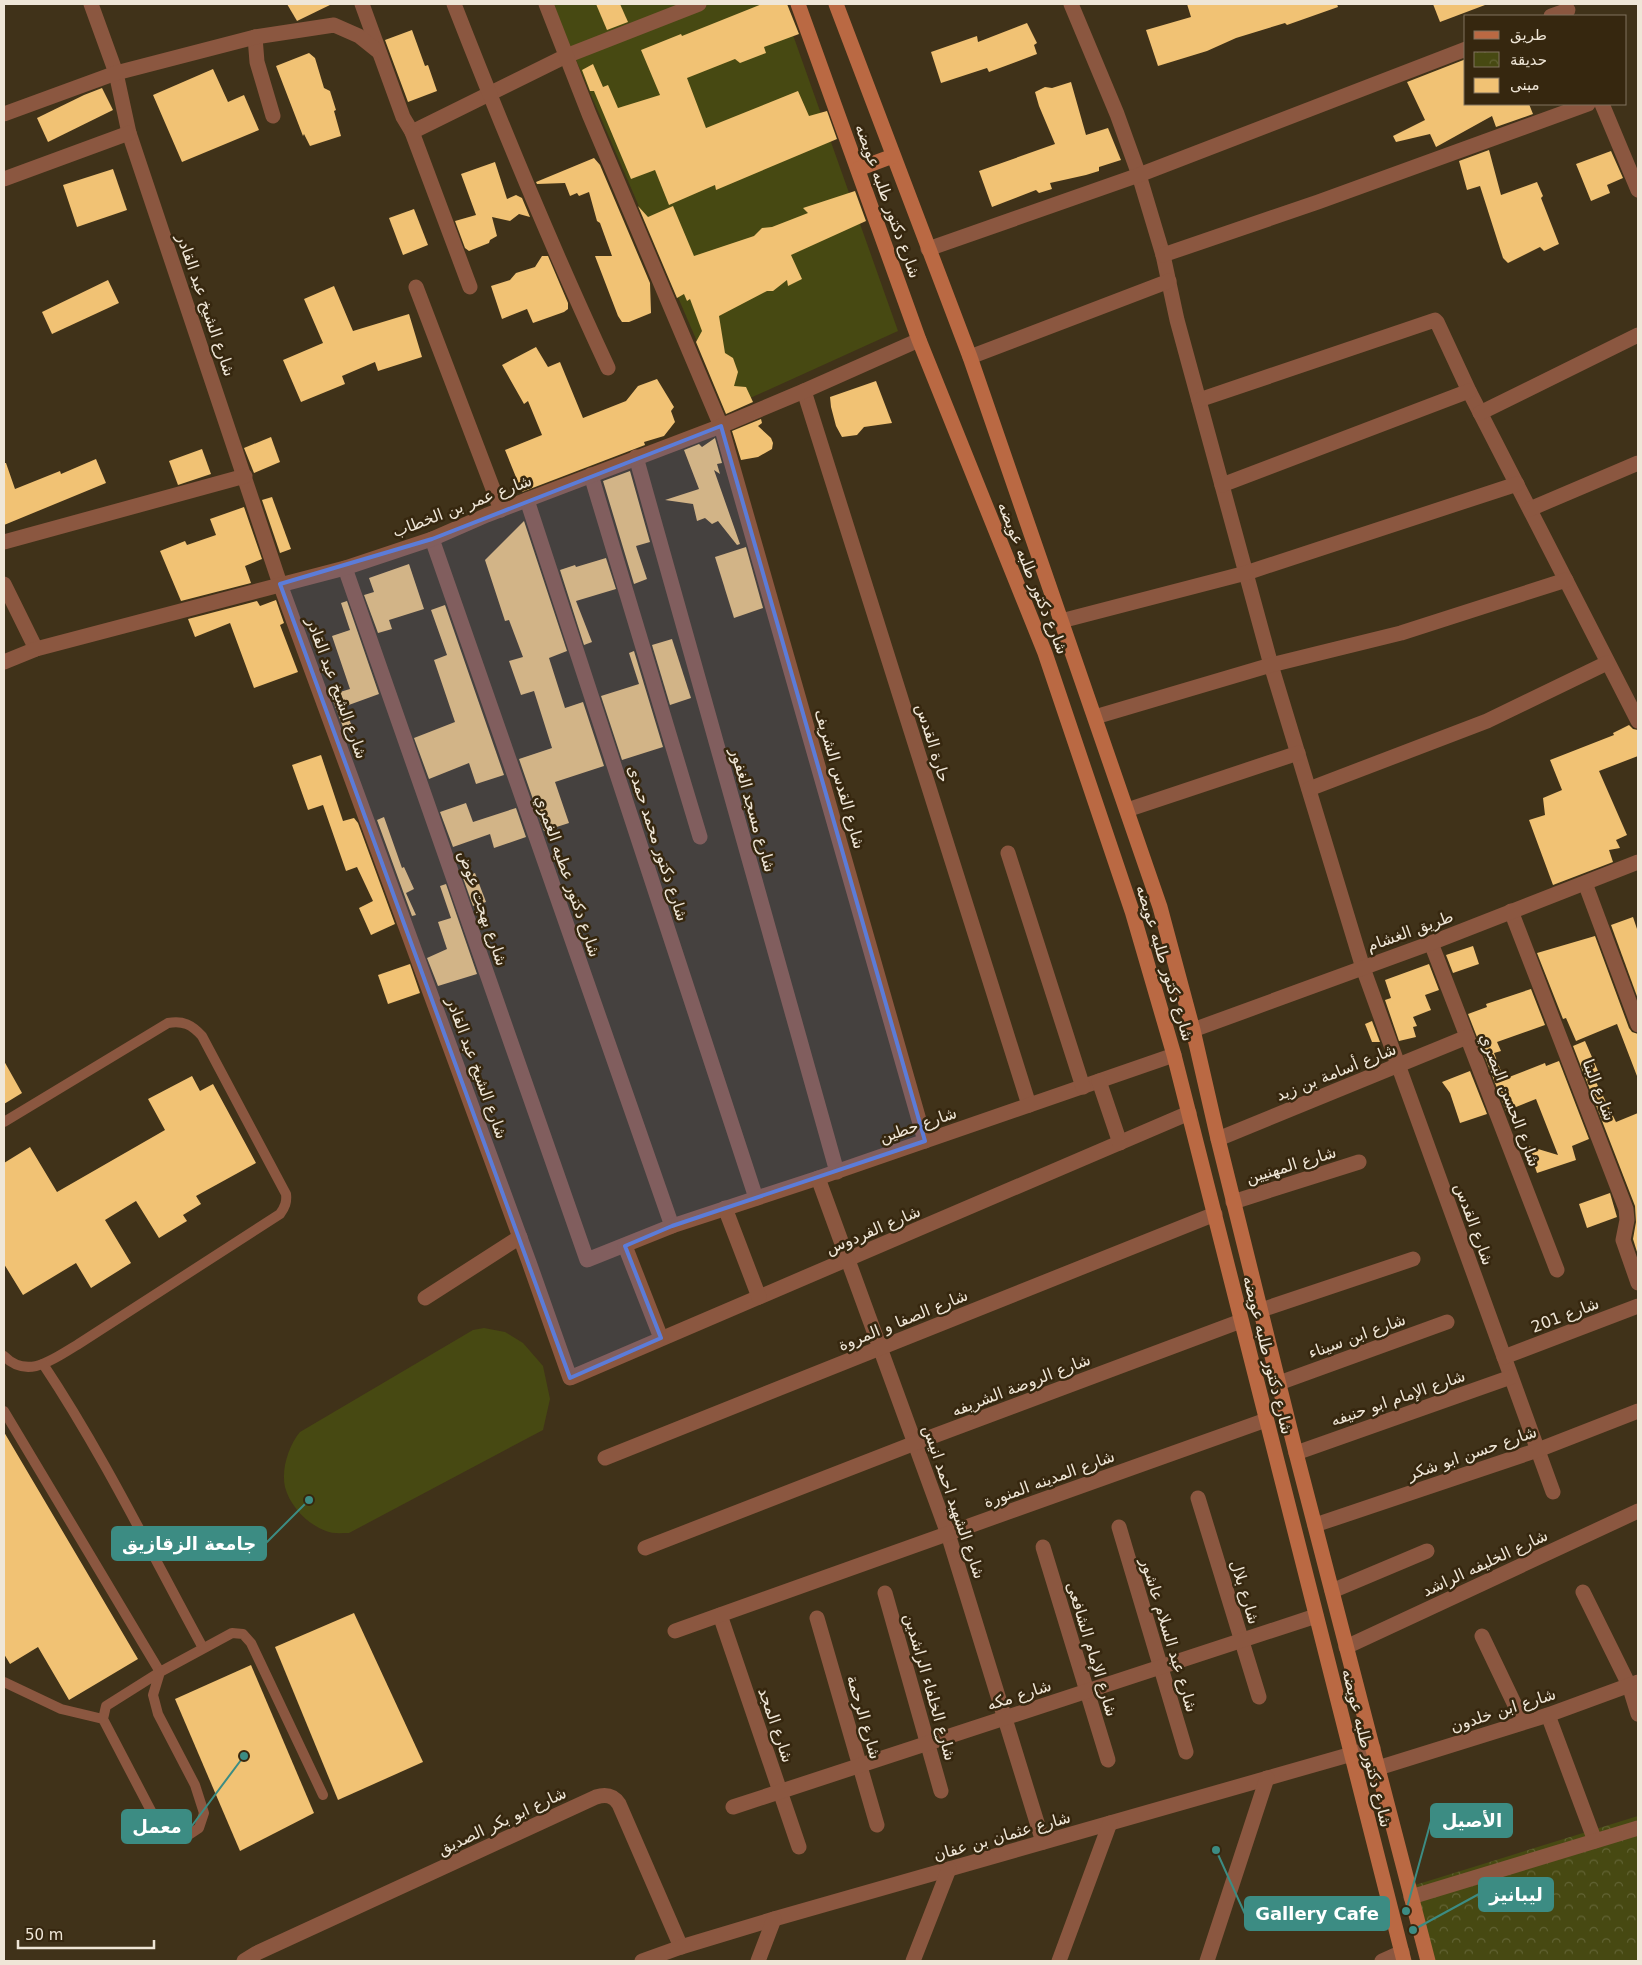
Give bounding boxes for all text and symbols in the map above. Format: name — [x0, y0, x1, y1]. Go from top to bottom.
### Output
legend — [1464, 15, 1627, 105]
text: طريق — [1510, 26, 1547, 44]
text: حديقة — [1510, 51, 1547, 69]
text: مبنى — [1510, 76, 1540, 94]
street label: شارع دكتور طلبه عويضه — [850, 121, 925, 281]
street label: شارع الشيخ عبد القادر — [171, 230, 239, 379]
street label: شارع عمر بن الخطاب — [390, 471, 535, 542]
street label: شارع دكتور طلبه عويضه — [993, 499, 1072, 657]
street label: شارع الشيخ عبد القادر — [301, 614, 371, 762]
street label: حارة القدس — [911, 701, 954, 785]
street label: شارع القدس الشريف — [810, 707, 869, 851]
street label: شارع مسجد الغفور — [725, 745, 780, 875]
street label: شارع دكتور محمد حمدى — [623, 763, 692, 924]
street label: شارع دكتور عطيه الغمري — [530, 792, 605, 960]
street label: شارع بهجت عوض — [453, 848, 512, 969]
street label: شارع دكتور طلبه عويضه — [1131, 883, 1198, 1044]
street label: طريق الغشام — [1364, 907, 1456, 956]
street label: شارع الشيخ عبد القادر — [441, 994, 511, 1142]
street label: شارع الحسن البصري — [1475, 1031, 1544, 1170]
street label: شارع أسامة بن زيد — [1273, 1038, 1399, 1106]
street label: شارع البنا — [1578, 1056, 1619, 1124]
street label: شارع حطين — [877, 1103, 960, 1148]
street label: شارع المهنيين — [1244, 1142, 1339, 1189]
street label: شارع القدس — [1449, 1180, 1498, 1268]
street label: شارع الفردوس — [823, 1201, 924, 1259]
street label: شارع دكتور طلبه عويضه — [1238, 1274, 1297, 1436]
street label: شارع الصفا و المروة — [835, 1285, 971, 1356]
street label: شارع 201 — [1528, 1293, 1602, 1338]
street label: شارع ابن سيناء — [1306, 1310, 1409, 1363]
street label: شارع الروضة الشريفه — [949, 1350, 1094, 1421]
street label: شارع الإمام ابو حنيفه — [1328, 1366, 1468, 1431]
street label: شارع حسن ابو شكر — [1404, 1422, 1539, 1485]
street label: شارع الشهيد احمد انيس — [918, 1423, 989, 1582]
street label: شارع المدينه المنورة — [981, 1446, 1118, 1513]
street label: شارع الخليفه الراشد — [1419, 1526, 1551, 1601]
callout: جامعة الزقازيق — [112, 1527, 266, 1560]
text: جامعة الزقازيق — [122, 1533, 256, 1555]
street label: شارع عبد السلام عاشور — [1135, 1555, 1202, 1715]
street label: شارع بلال — [1225, 1558, 1264, 1627]
street label: شارع الإمام الشافعى — [1062, 1579, 1122, 1719]
street label: شارع الخلفاء الراشدين — [899, 1611, 960, 1763]
street label: شارع دكتور طلبه عويضه — [1337, 1667, 1396, 1829]
street label: شارع الرحمة — [842, 1673, 885, 1761]
street label: شارع مكه — [984, 1676, 1054, 1715]
street label: شارع ابن خلدون — [1448, 1684, 1558, 1737]
street label: شارع المجد — [753, 1685, 798, 1765]
street label: شارع ابو بكر الصديق — [435, 1783, 570, 1860]
callout: الأصيل — [1431, 1804, 1512, 1837]
street label: شارع عثمان بن عفان — [931, 1807, 1073, 1866]
callout: معمل — [122, 1810, 191, 1843]
text: الأصيل — [1442, 1810, 1502, 1831]
text: معمل — [132, 1816, 182, 1837]
callout: ليبانيز — [1479, 1878, 1553, 1911]
text: ليبانيز — [1488, 1884, 1543, 1906]
callout: Gallery Cafe — [1245, 1897, 1389, 1930]
text: Gallery Cafe — [1255, 1903, 1379, 1924]
scale bar — [18, 1918, 154, 1950]
text: 50 m — [25, 1926, 63, 1944]

